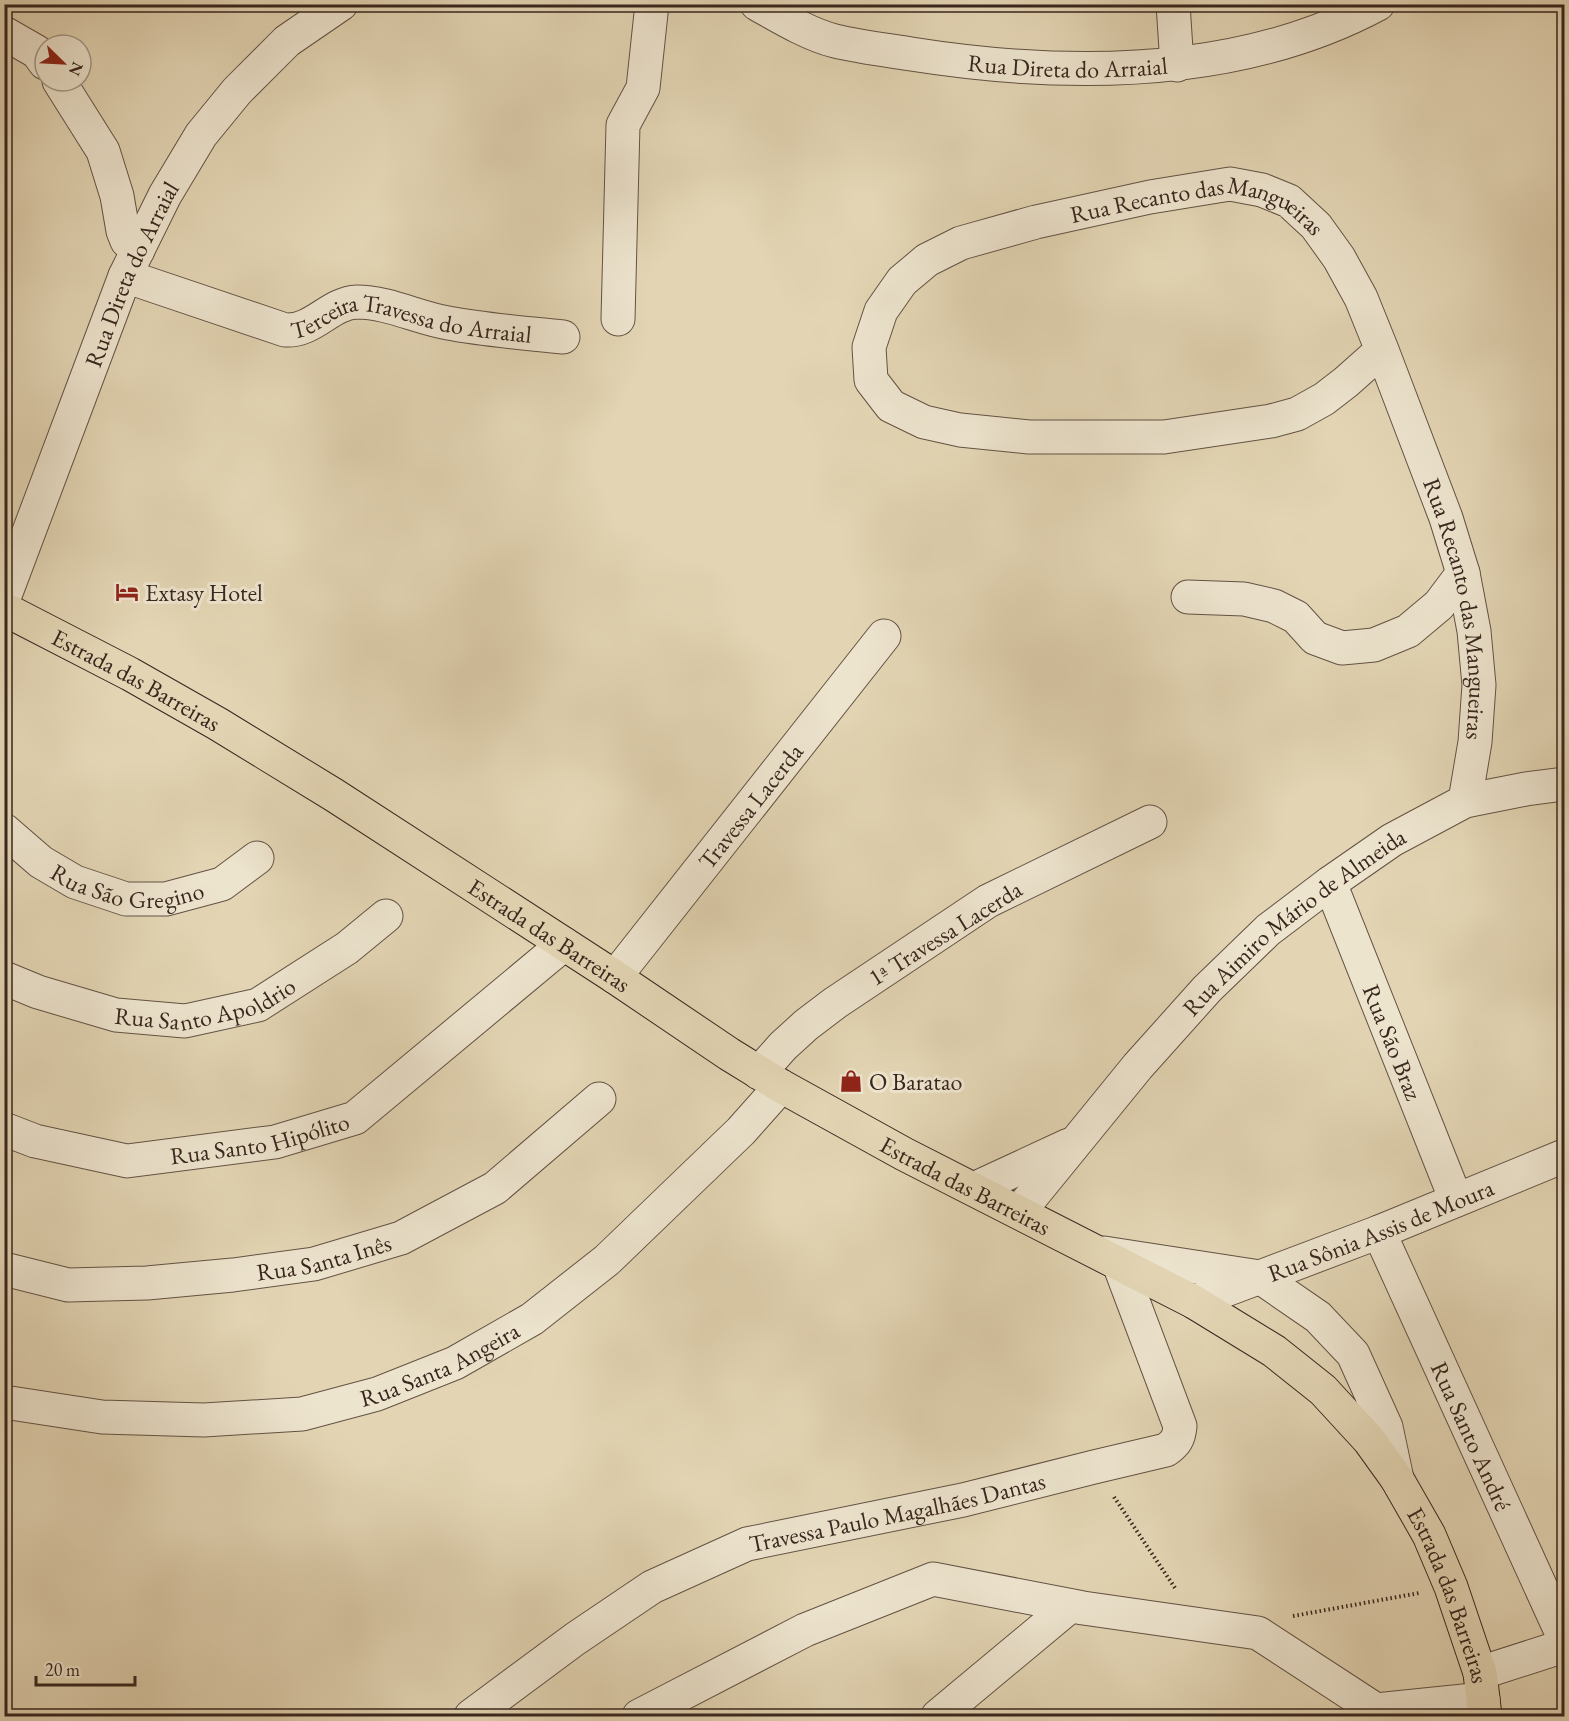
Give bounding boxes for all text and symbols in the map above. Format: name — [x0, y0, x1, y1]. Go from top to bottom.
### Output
north arrow — [33, 33, 93, 93]
street label: Rua Direta do Arraial — [966, 46, 1169, 84]
text: N — [64, 59, 88, 79]
street label: Rua Recanto das Mangueiras — [1067, 168, 1333, 241]
street label: Rua Direta do Arraial — [77, 175, 185, 371]
street label: Terceira Travessa do Arraial — [287, 286, 533, 349]
street label: Rua Recanto das Mangueiras — [1417, 473, 1495, 741]
place label: Extasy Hotel — [145, 577, 263, 608]
hotel icon: Extasy Hotel — [114, 579, 140, 605]
street label: Estrada das Barreiras — [47, 621, 226, 738]
street label: Travessa Lacerda — [691, 736, 810, 875]
street label: Rua Aimiro Mário de Almeida — [1175, 820, 1411, 1022]
street label: Rua São Gregino — [46, 856, 207, 915]
street label: Estrada das Barreiras — [463, 871, 637, 999]
street label: 1ª Travessa Lacerda — [862, 873, 1028, 993]
street label: Rua Santo Apoldrio — [113, 970, 301, 1037]
street label: Rua São Braz — [1356, 980, 1430, 1104]
place label: O Baratao — [869, 1066, 962, 1097]
shop icon: O Baratao — [838, 1068, 864, 1094]
street label: Rua Santo Hipólito — [168, 1105, 353, 1171]
street label: Estrada das Barreiras — [875, 1128, 1056, 1242]
street label: Rua Sônia Assis de Moura — [1263, 1171, 1499, 1288]
street label: Rua Santa Inês — [255, 1226, 395, 1287]
street label: Rua Santa Angeira — [357, 1314, 525, 1413]
street label: Rua Santo André — [1424, 1356, 1519, 1515]
street label: Travessa Paulo Magalhães Dantas — [746, 1464, 1048, 1559]
street label: Estrada das Barreiras — [1401, 1501, 1497, 1685]
scale bar — [36, 1649, 135, 1687]
text: 20 m — [45, 1658, 80, 1681]

